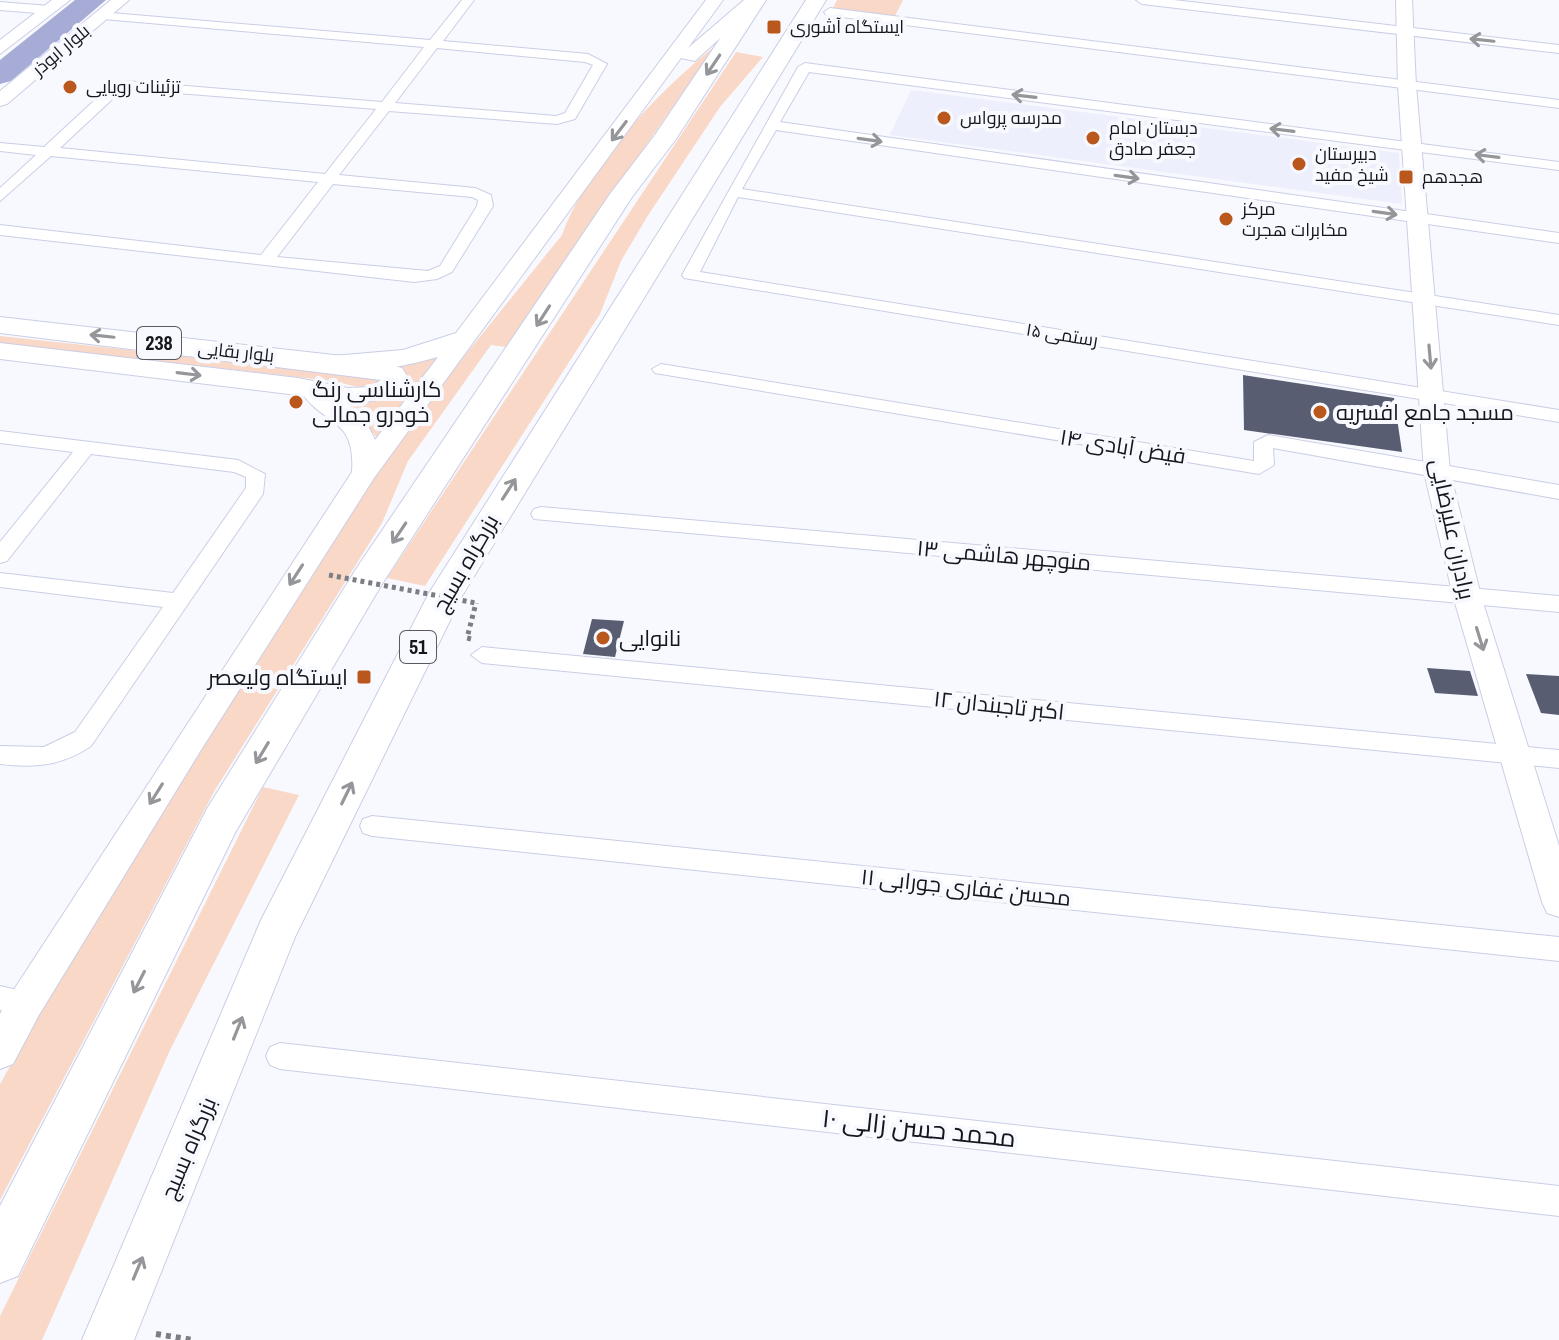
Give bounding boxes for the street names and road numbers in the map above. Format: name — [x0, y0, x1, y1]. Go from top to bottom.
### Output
street label: بلوار ابوذر — [26, 18, 95, 82]
street label: رستمی ۱۵ — [1024, 316, 1100, 353]
road number: 238 — [137, 327, 181, 359]
street label: بلوار بقایی — [197, 335, 276, 368]
street label: فیض آبادی ۱۴ — [1058, 421, 1188, 471]
street label: برادران علیرضایی — [1423, 456, 1483, 602]
street label: بزرگراه بسیج — [425, 508, 505, 618]
street label: منوچهر هاشمی ۱۳ — [916, 532, 1092, 578]
road number: 51 — [400, 631, 436, 663]
street label: اکبر تاجبندان ۱۲ — [932, 683, 1066, 727]
street label: محسن غفاری جورابی ۱۱ — [860, 861, 1072, 913]
street label: بزرگراه بسیج — [153, 1092, 223, 1204]
street label: محمد حسن زالی ۱۰ — [820, 1100, 1018, 1155]

